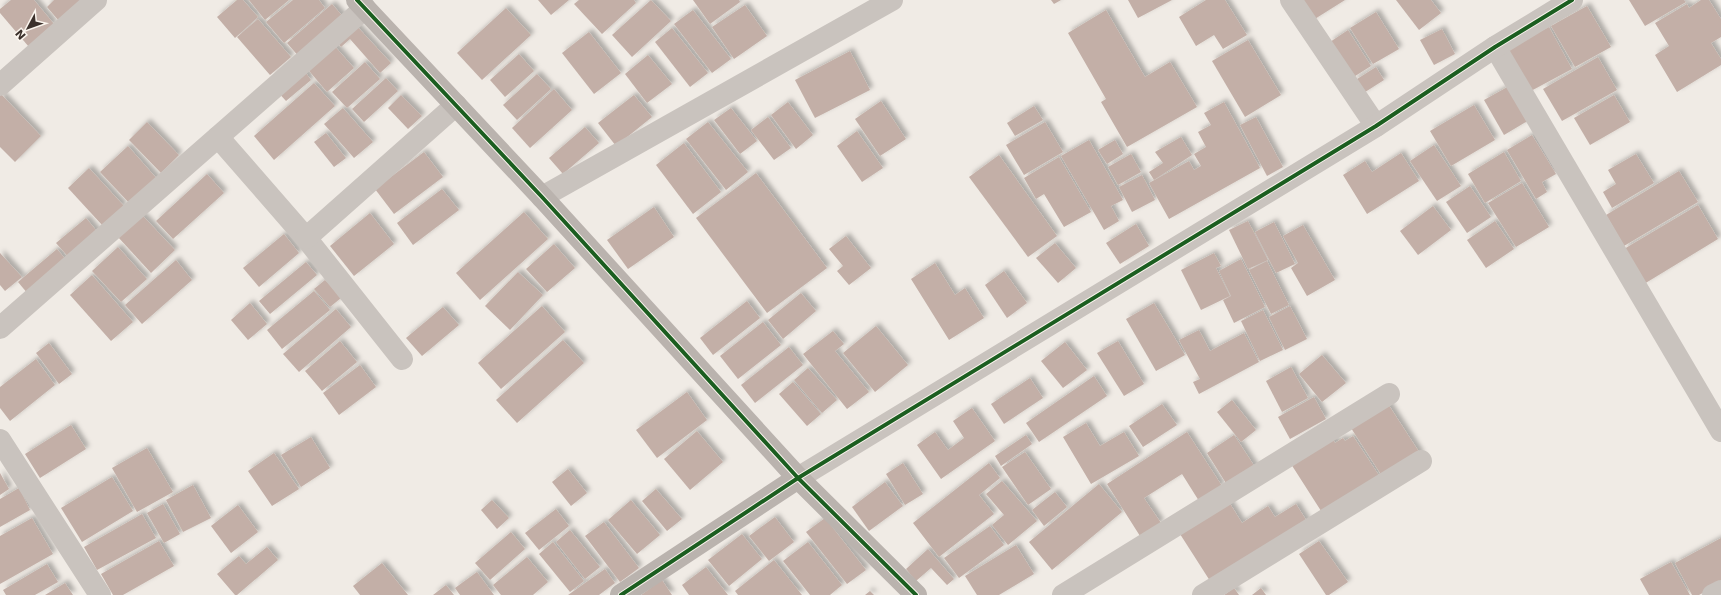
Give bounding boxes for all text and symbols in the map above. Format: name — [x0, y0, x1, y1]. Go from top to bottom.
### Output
north arrow — [8, 8, 48, 48]
text: N — [13, 26, 29, 42]

